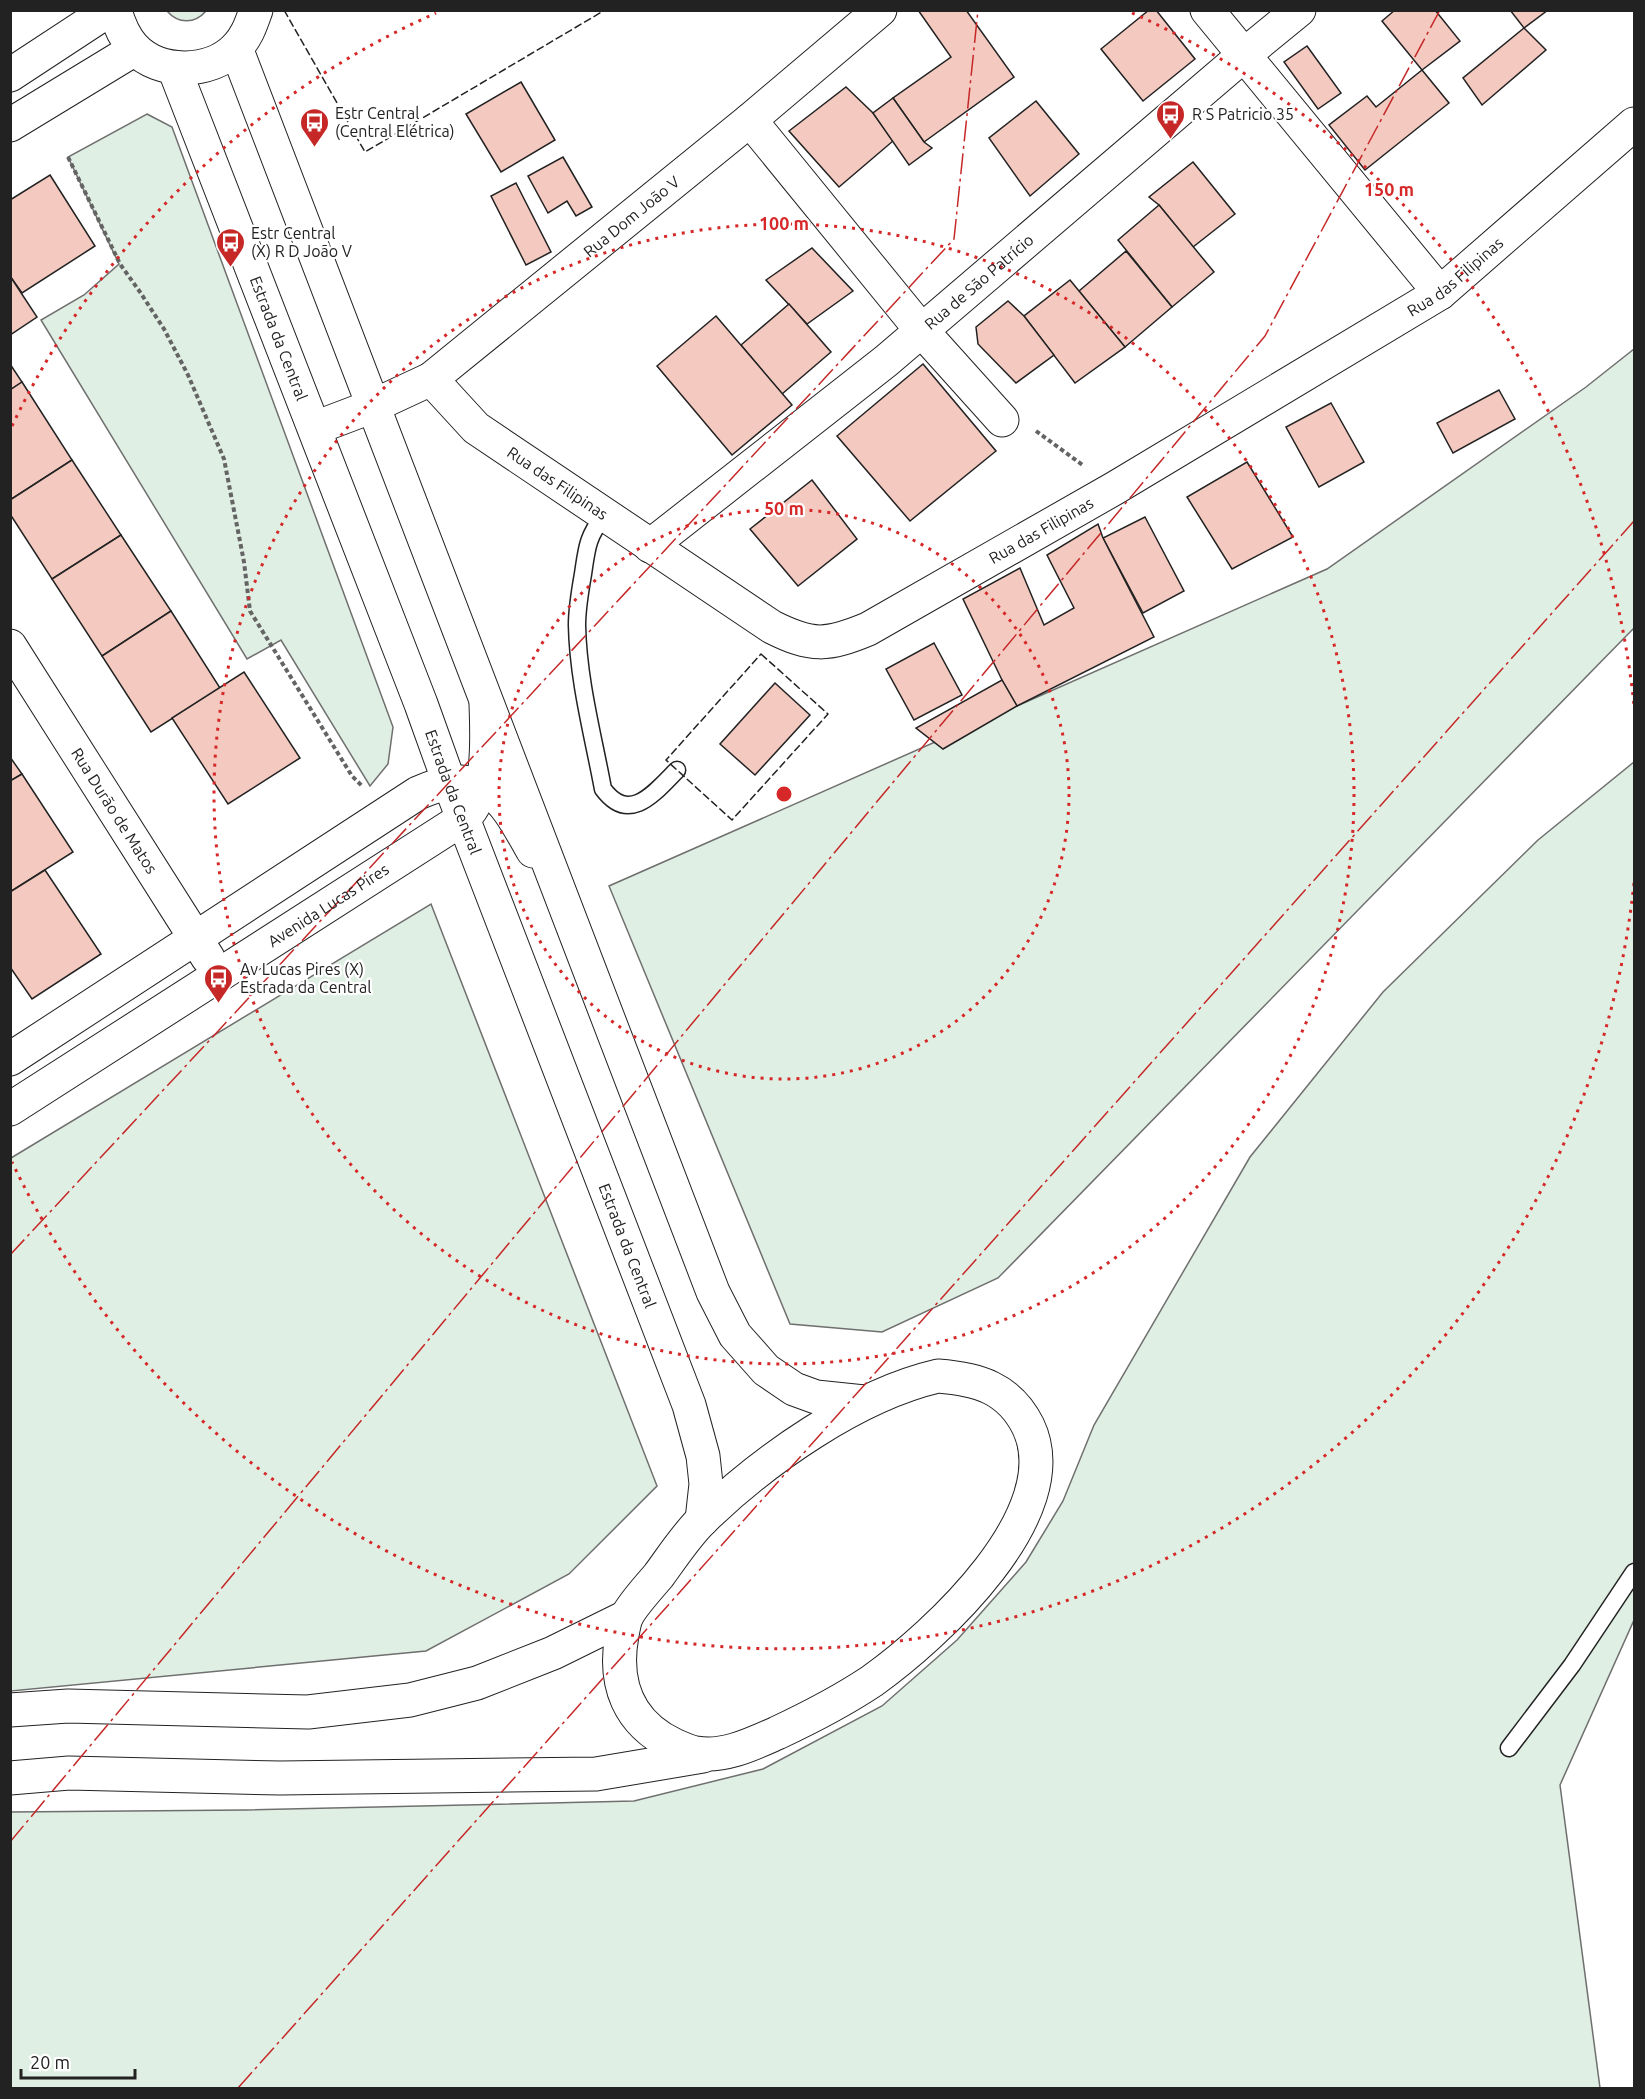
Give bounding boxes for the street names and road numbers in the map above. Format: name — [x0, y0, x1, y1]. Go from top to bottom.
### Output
street label: Rua Dom João V — [580, 172, 683, 260]
street label: Rua de São Patrício — [921, 230, 1037, 333]
street label: Rua das Filipinas — [1404, 233, 1507, 320]
street label: Estrada da Central — [247, 274, 311, 403]
street label: Rua das Filipinas — [504, 443, 611, 523]
street label: Rua das Filipinas — [986, 493, 1096, 567]
street label: Estrada da Central — [422, 727, 485, 857]
street label: Rua Durão de Matos — [68, 744, 161, 877]
street label: Avenida Lucas Pires — [264, 860, 392, 950]
street label: Estrada da Central — [596, 1181, 660, 1310]

